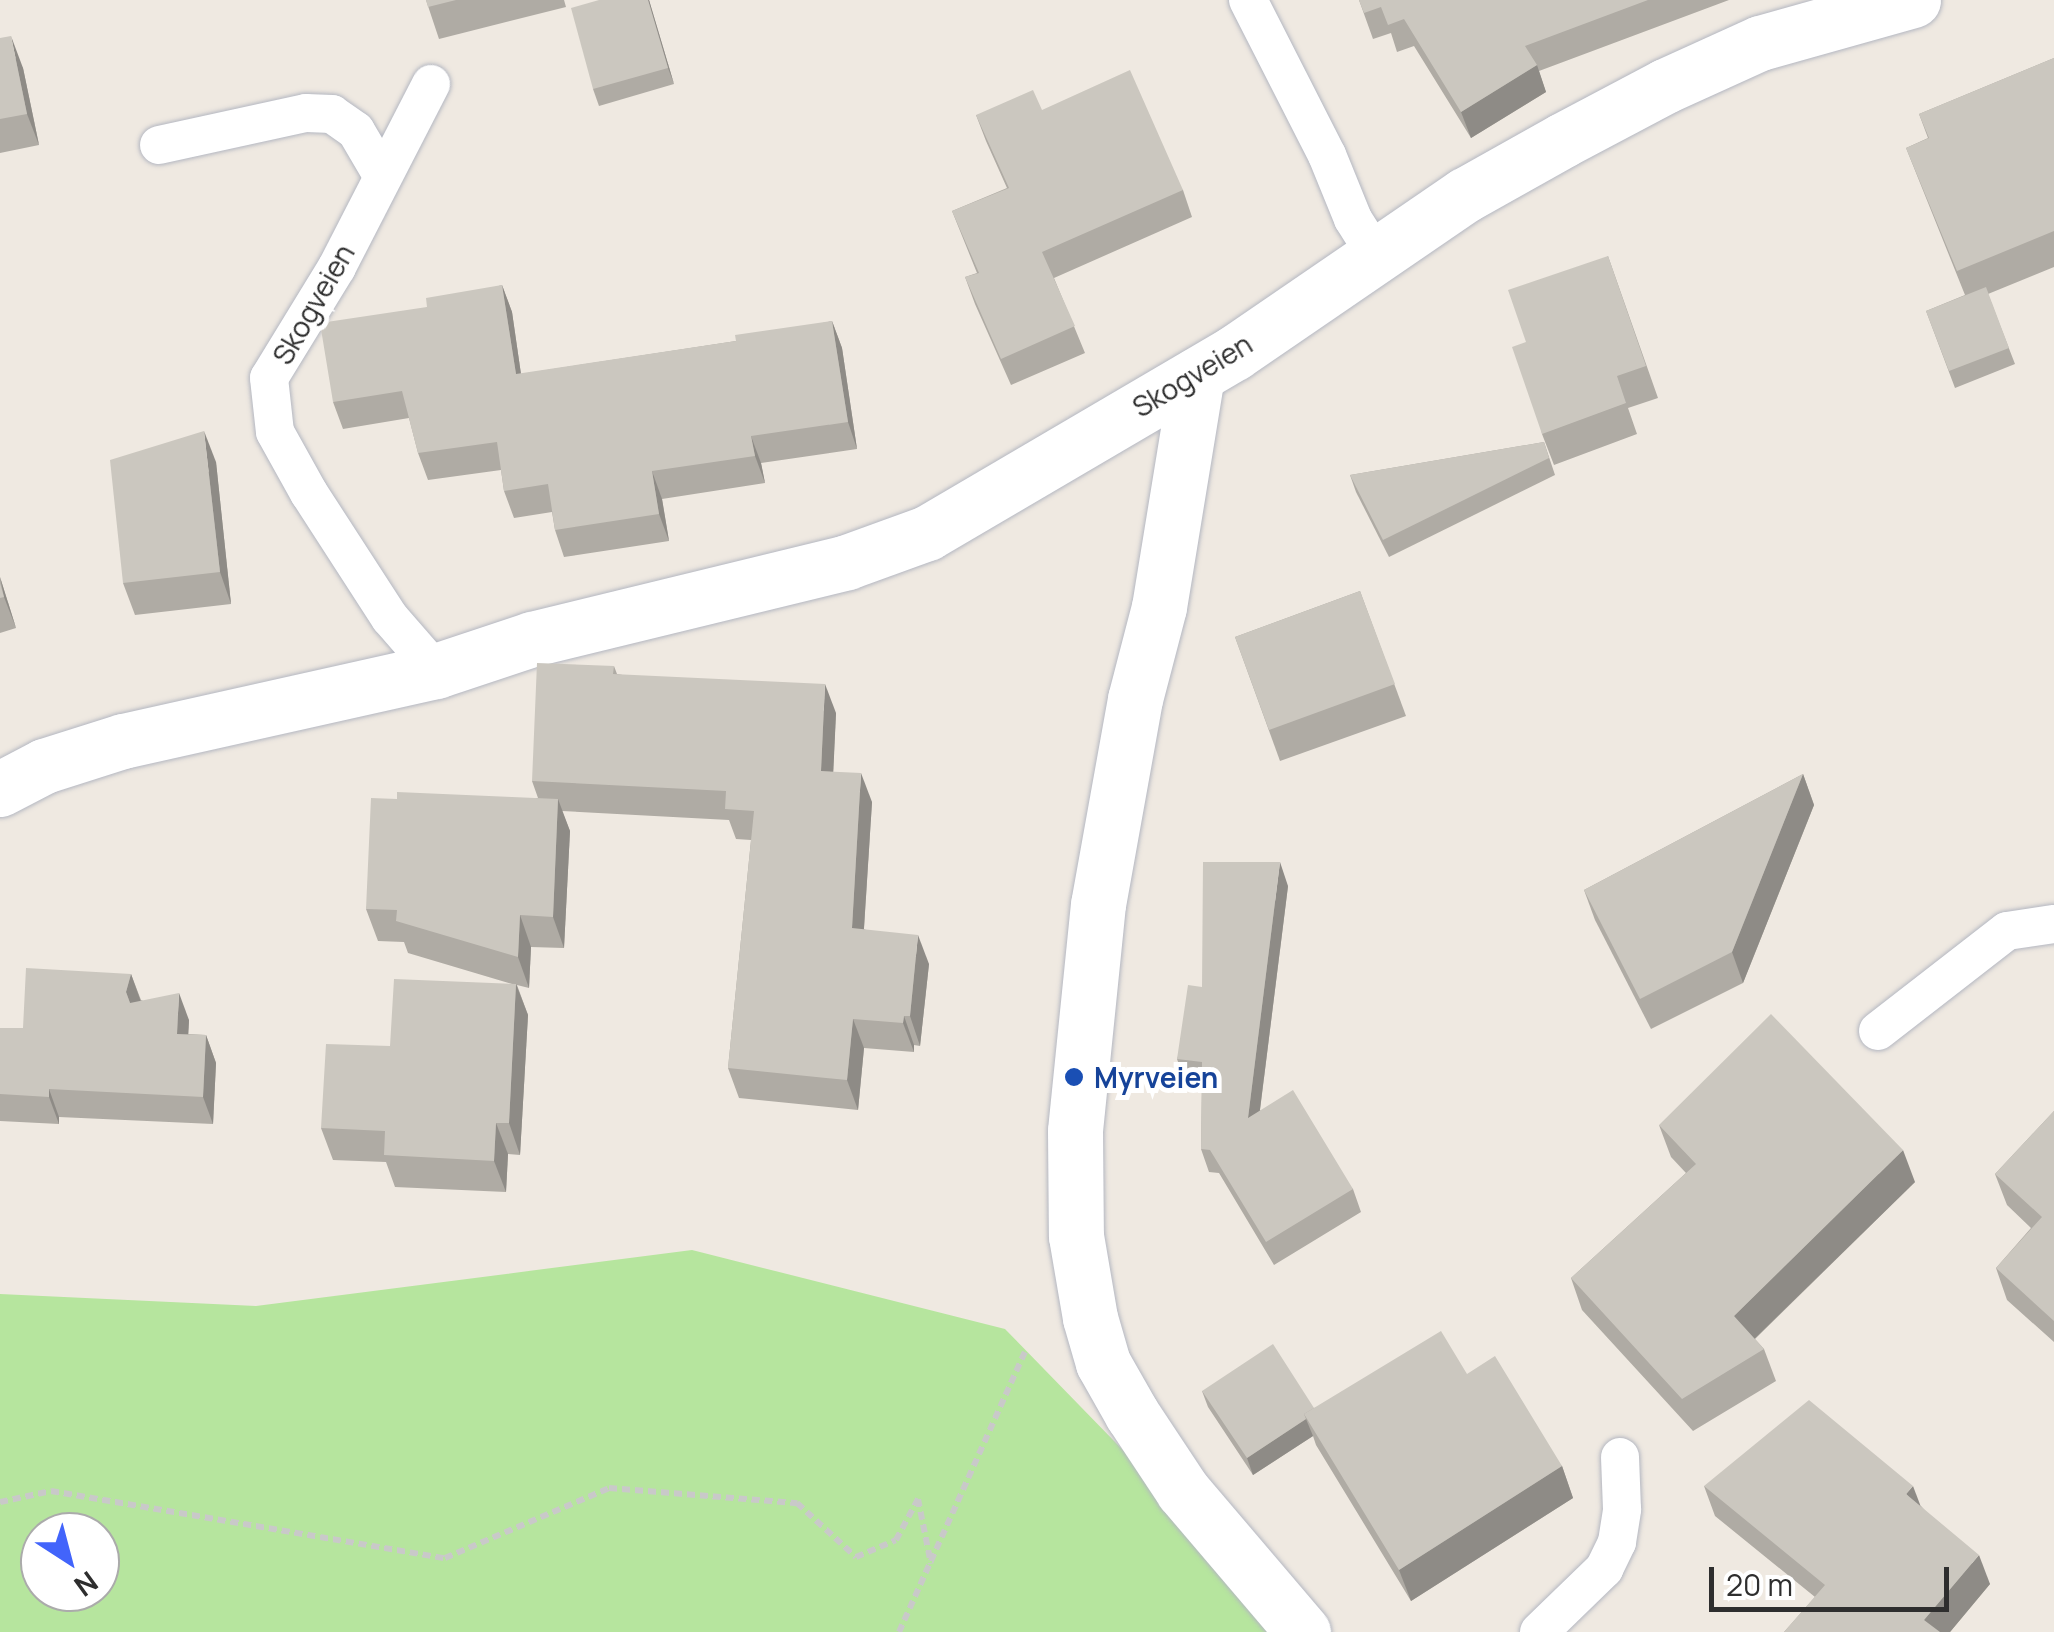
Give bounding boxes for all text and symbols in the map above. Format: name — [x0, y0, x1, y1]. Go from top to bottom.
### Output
street label: Skogveien — [265, 238, 361, 370]
street label: Skogveien — [1126, 326, 1258, 424]
place label: Myrveien — [1094, 1060, 1218, 1094]
marker: Myrveien — [1063, 1066, 1085, 1088]
north arrow — [20, 1512, 120, 1612]
scale bar — [1714, 1547, 1954, 1609]
text: N — [67, 1563, 106, 1606]
text: 20 m — [1726, 1564, 1793, 1605]

